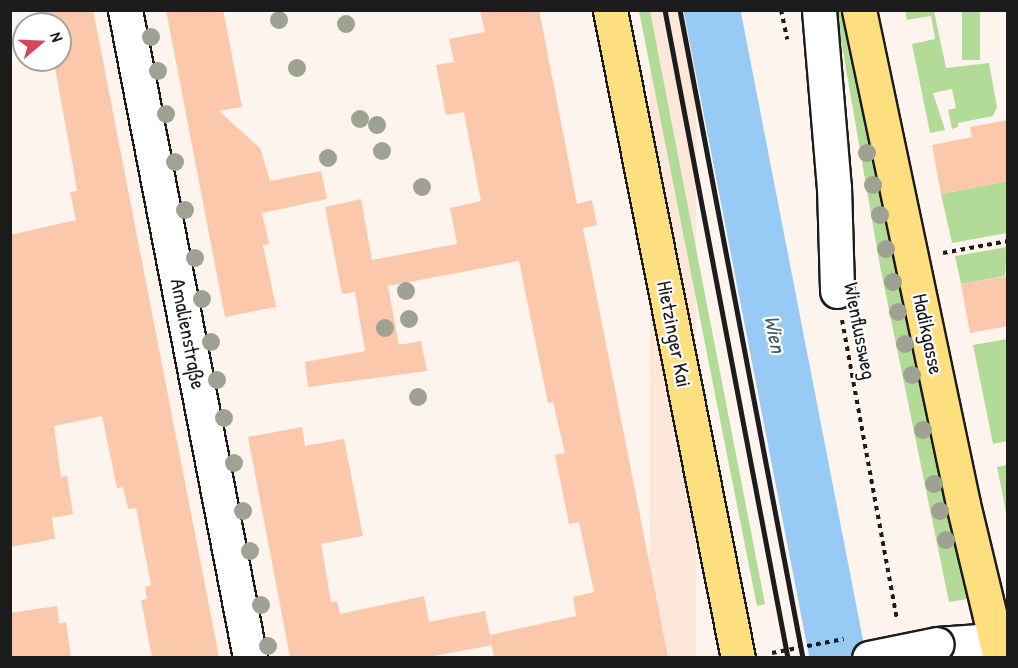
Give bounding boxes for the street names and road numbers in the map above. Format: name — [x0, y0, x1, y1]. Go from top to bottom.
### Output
street label: Amalienstraße — [165, 277, 211, 391]
street label: Hietzinger Kai — [651, 279, 697, 389]
street label: Wienflussweg — [838, 280, 882, 382]
street label: Hadikgasse — [907, 291, 949, 377]

